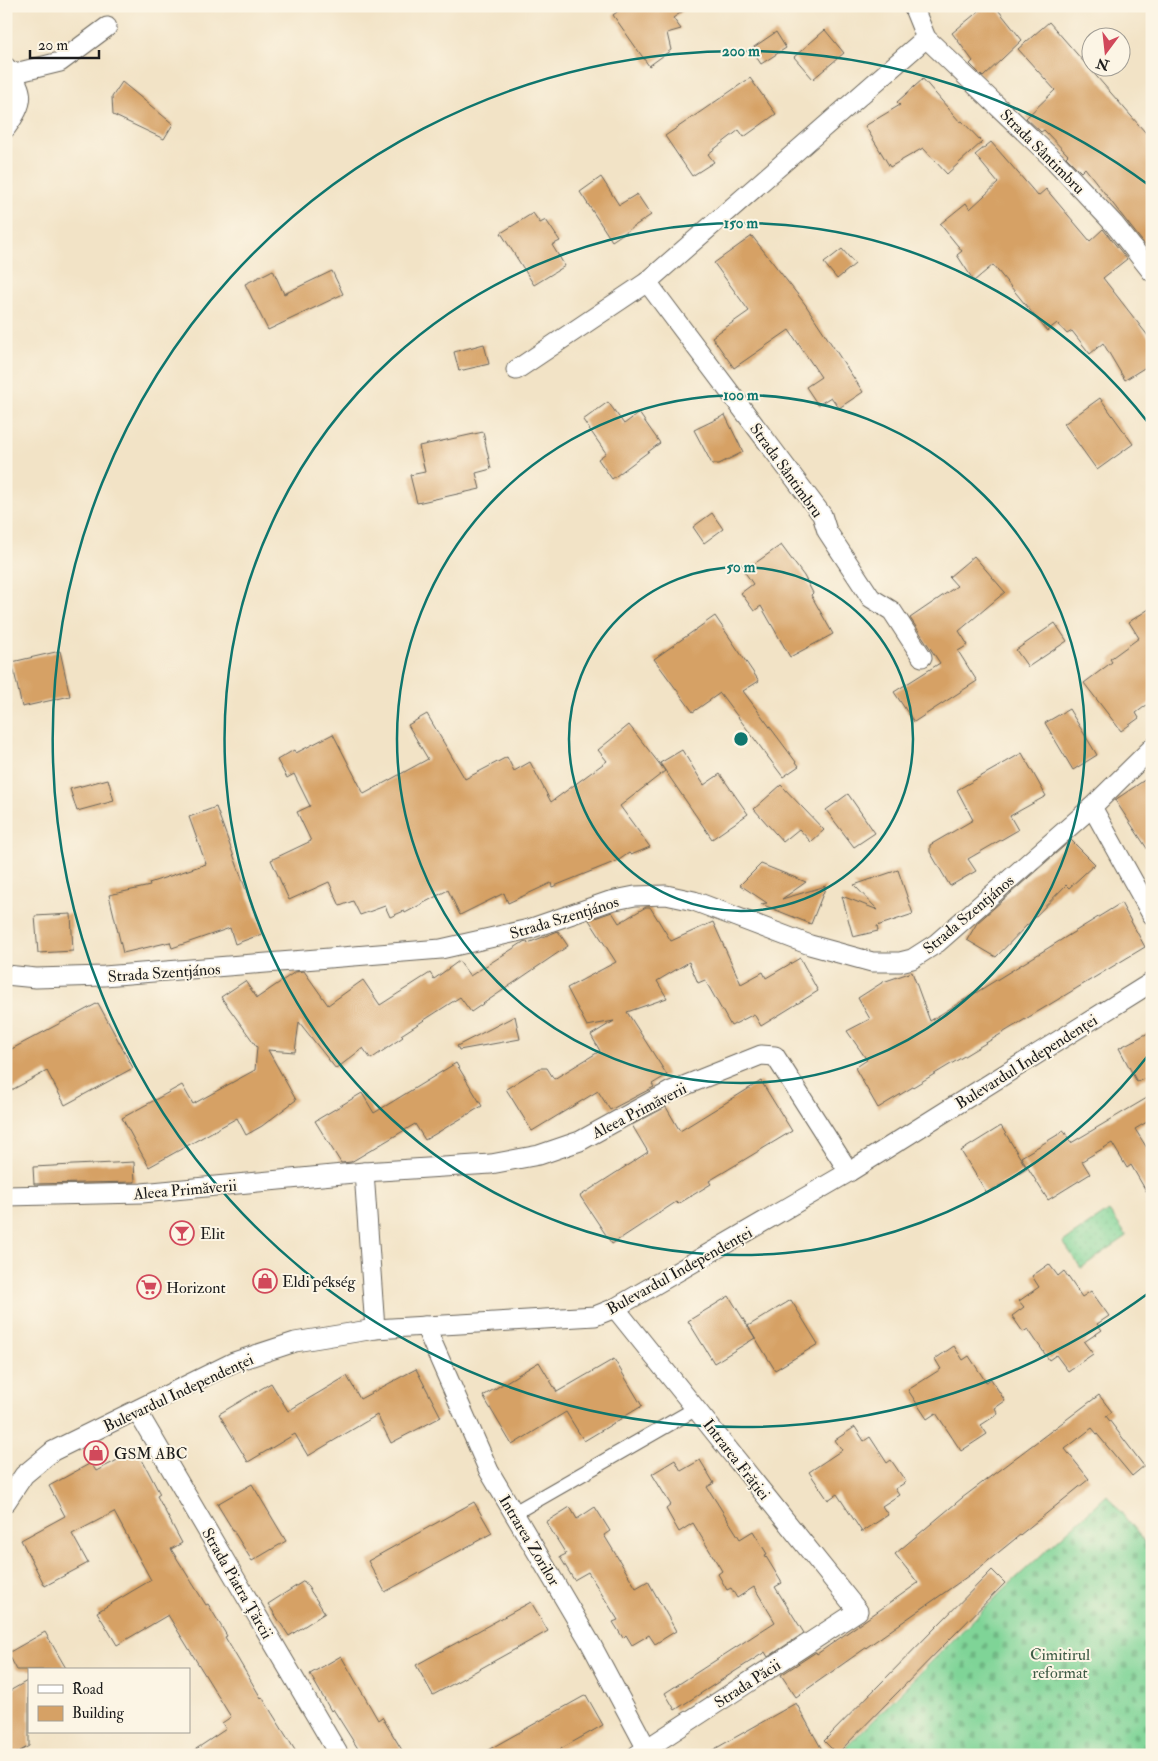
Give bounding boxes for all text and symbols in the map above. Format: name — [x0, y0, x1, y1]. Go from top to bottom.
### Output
scale bar — [30, 28, 99, 60]
north arrow — [1080, 28, 1130, 78]
text: 20 m — [38, 36, 68, 55]
text: 200 m — [722, 42, 760, 61]
text: N — [1094, 54, 1112, 74]
street label: Strada Sântimbru — [996, 105, 1089, 198]
text: 150 m — [724, 214, 758, 233]
text: 100 m — [723, 386, 759, 405]
street label: Strada Sântimbru — [745, 419, 827, 522]
text: 50 m — [727, 558, 756, 577]
centre of rings — [732, 730, 750, 748]
street label: Strada Szentjános — [919, 871, 1018, 959]
street label: Strada Szentjános — [507, 892, 621, 944]
street label: Strada Szentjános — [107, 959, 221, 987]
street label: Bulevardul Independenței — [952, 1010, 1102, 1115]
street label: Aleea Primăverii — [588, 1078, 690, 1144]
street label: Aleea Primăverii — [132, 1176, 238, 1205]
bar icon: Elit — [169, 1220, 195, 1246]
street label: Bulevardul Independenței — [603, 1222, 756, 1320]
place label: Elit — [200, 1224, 225, 1244]
shop icon: Eldi pékség — [252, 1268, 278, 1294]
place label: Eldi pékség — [282, 1272, 357, 1293]
supermarket icon: Horizont — [136, 1274, 162, 1300]
place label: Horizont — [166, 1278, 226, 1298]
street label: Bulevardul Independenței — [100, 1349, 257, 1437]
street label: Intrarea Frăției — [698, 1415, 774, 1504]
shop icon: GSM ABC — [83, 1440, 109, 1466]
place label: GSM ABC — [114, 1444, 188, 1464]
street label: Intrarea Zorilor — [494, 1491, 564, 1590]
street label: Strada Piatra Țărcii — [197, 1524, 277, 1643]
park label: Cimitirul reformat — [1030, 1645, 1090, 1683]
street label: Strada Păcii — [711, 1655, 785, 1713]
legend — [28, 1668, 190, 1734]
text: Road — [72, 1680, 104, 1699]
text: Building — [72, 1704, 124, 1723]

